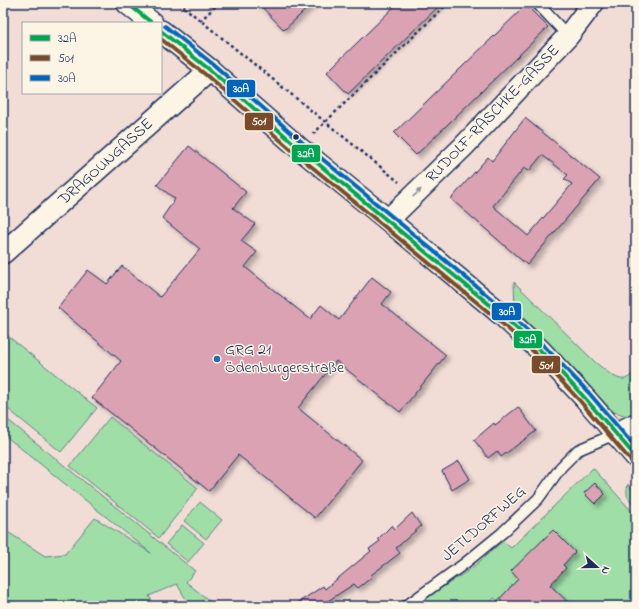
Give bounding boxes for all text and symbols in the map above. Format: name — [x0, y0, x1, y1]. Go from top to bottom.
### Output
legend — [22, 22, 162, 94]
text: 32A — [58, 30, 76, 48]
street label: RUDOLF-RASCHKE-GASSE — [420, 39, 566, 189]
text: 501 — [58, 50, 74, 68]
text: 30A — [58, 70, 76, 88]
line badge: 30A — [226, 79, 256, 98]
text: 30A — [232, 81, 249, 97]
line badge: 501 — [244, 112, 274, 131]
street label: DRAGOUNGASSE — [52, 113, 159, 212]
text: 501 — [252, 114, 267, 130]
unlabelled marker — [291, 132, 301, 142]
line badge: 32A — [291, 144, 321, 163]
text: 32A — [297, 146, 315, 162]
one-way arrow — [412, 188, 422, 198]
line badge: 30A — [491, 302, 522, 321]
text: 30A — [498, 304, 515, 320]
line badge: 32A — [513, 330, 543, 349]
text: 32A — [519, 332, 537, 348]
place label: GRG 21 Ödenburgerstraße — [225, 338, 345, 380]
marker: GRG 21 Ödenburgerstraße — [212, 354, 222, 364]
line badge: 501 — [531, 355, 561, 374]
text: 501 — [539, 358, 554, 374]
street label: JETLDORFWEG — [436, 480, 532, 568]
north arrow — [577, 547, 617, 587]
text: N — [597, 564, 614, 577]

